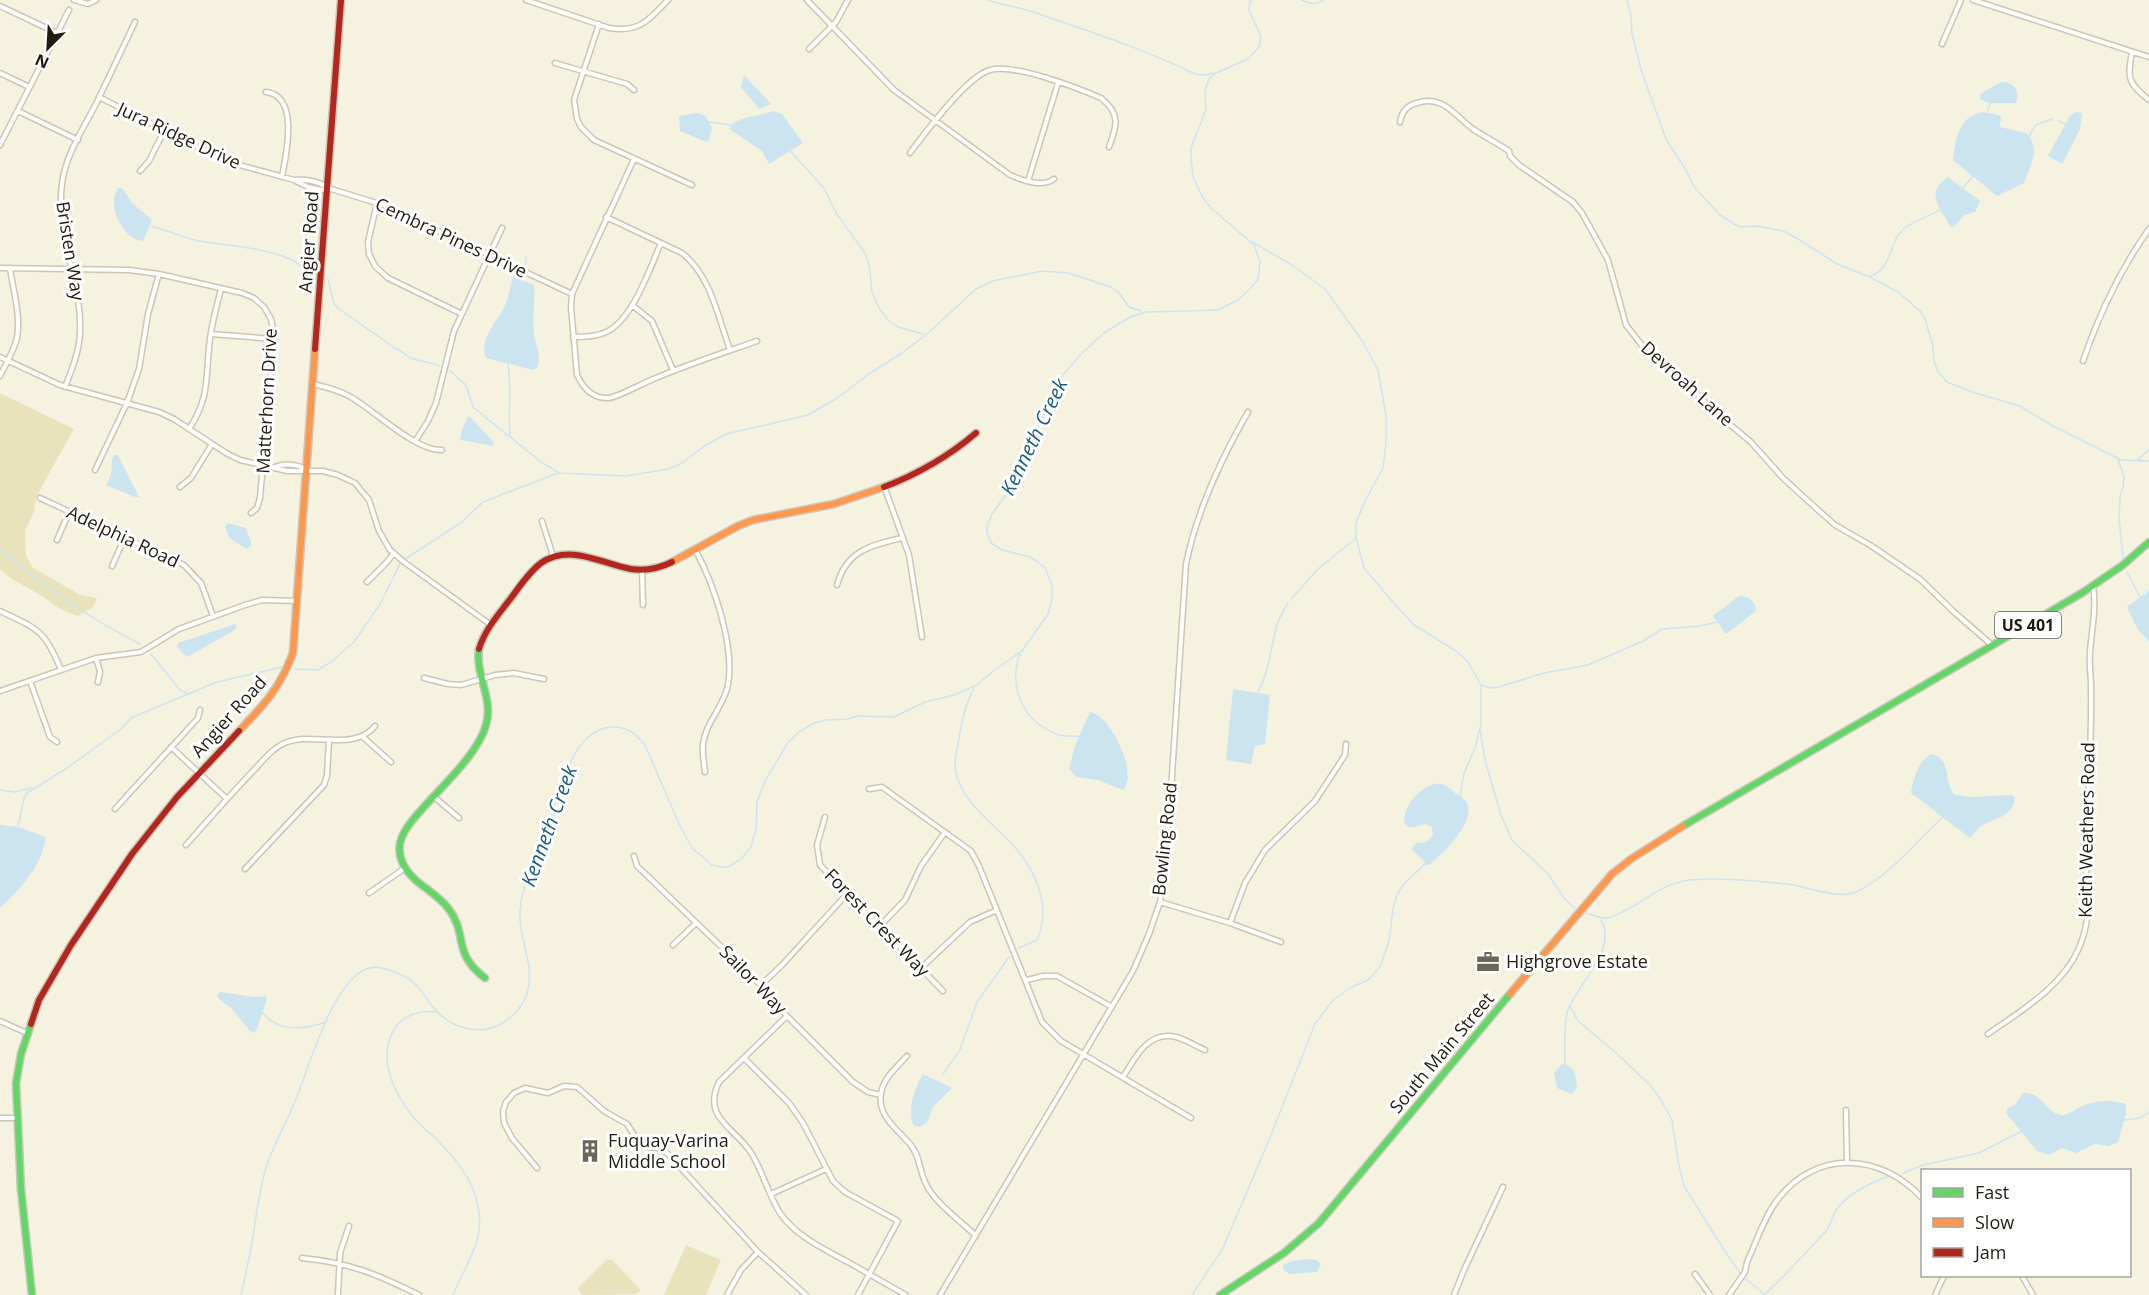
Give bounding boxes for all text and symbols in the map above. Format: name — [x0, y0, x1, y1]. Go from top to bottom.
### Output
north arrow — [18, 18, 78, 78]
text: N — [31, 49, 52, 74]
street label: Jura Ridge Drive — [112, 95, 245, 174]
street label: Angier Road — [292, 190, 324, 294]
street label: Cembra Pines Drive — [372, 191, 531, 283]
street label: Bristen Way — [51, 200, 91, 303]
street label: Matterhorn Drive — [250, 328, 282, 474]
street label: Devroah Lane — [1636, 335, 1739, 431]
water label: Kenneth Creek — [994, 373, 1074, 500]
street label: Adelphia Road — [63, 500, 183, 573]
road number: US 401 — [1995, 612, 2061, 638]
street label: Angier Road — [185, 670, 271, 762]
street label: Keith Weathers Road — [2072, 742, 2100, 918]
water label: Kenneth Creek — [514, 760, 583, 890]
street label: Bowling Road — [1146, 781, 1182, 897]
street label: Forest Crest Way — [820, 863, 936, 982]
street label: Sailor Way — [715, 940, 793, 1020]
office icon: Highgrove Estate — [1475, 949, 1501, 975]
place label: Highgrove Estate — [1506, 949, 1648, 973]
street label: South Main Street — [1384, 987, 1499, 1118]
place label: Fuquay-Varina Middle School — [608, 1128, 729, 1173]
building icon: Fuquay-Varina Middle School — [577, 1138, 603, 1164]
legend — [1921, 1169, 2131, 1277]
text: Fast — [1975, 1180, 2009, 1204]
text: Slow — [1975, 1210, 2014, 1234]
text: Jam — [1973, 1240, 2007, 1264]

